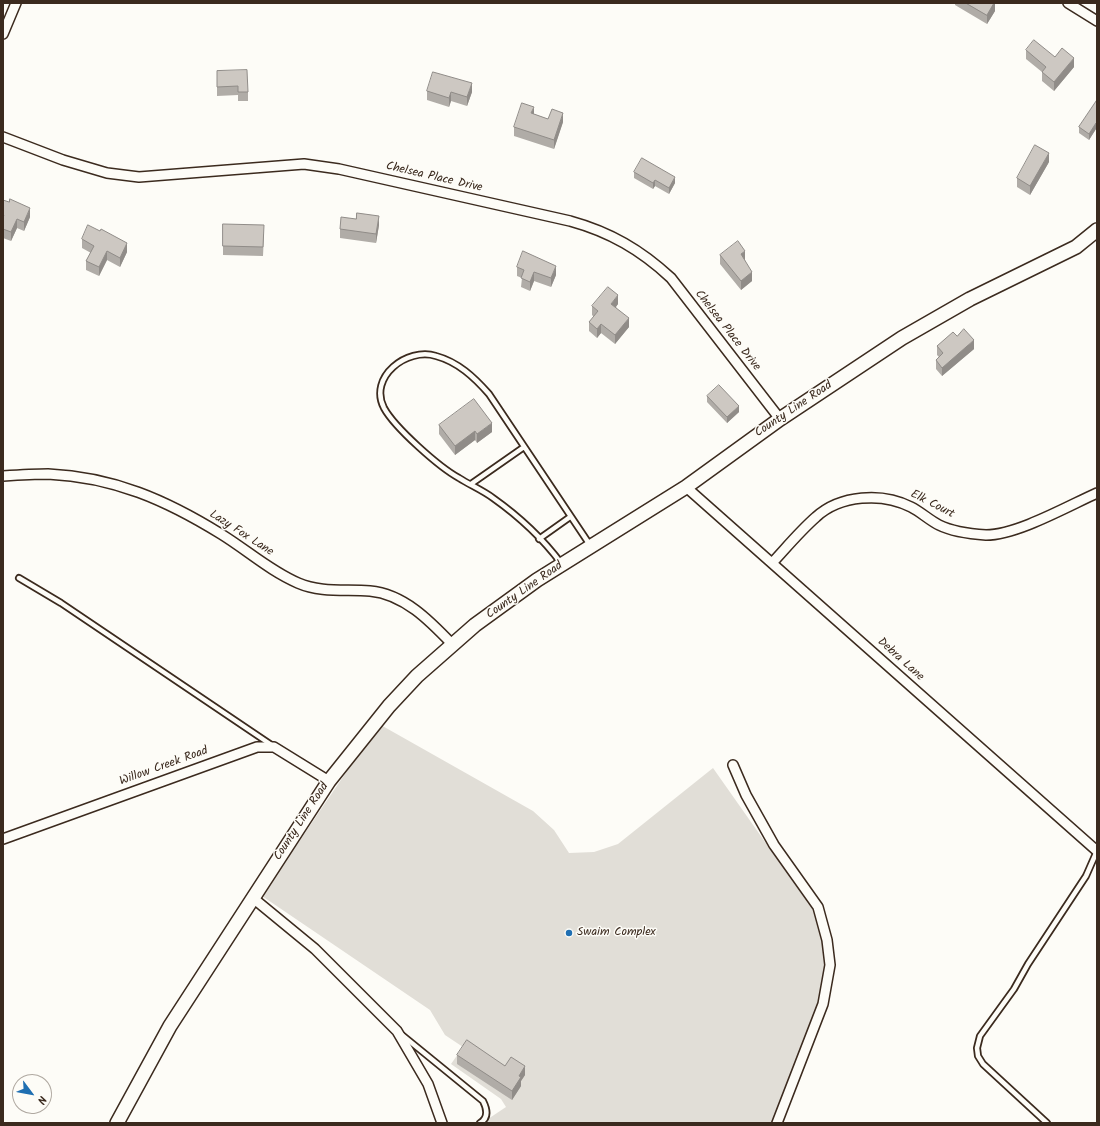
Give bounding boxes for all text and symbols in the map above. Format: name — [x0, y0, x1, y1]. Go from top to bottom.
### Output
street label: Chelsea Place Drive — [384, 160, 484, 196]
street label: Chelsea Place Drive — [691, 288, 763, 374]
street label: County Line Road — [753, 379, 835, 441]
street label: Elk Court — [908, 488, 956, 522]
street label: Lazy Fox Lane — [206, 508, 276, 560]
street label: County Line Road — [484, 559, 566, 623]
street label: Debra Lane — [874, 635, 926, 685]
street label: Willow Creek Road — [118, 744, 210, 790]
street label: County Line Road — [271, 780, 333, 864]
place label: Swaim Complex — [577, 926, 656, 940]
marker: Swaim Complex — [564, 928, 574, 938]
north arrow — [12, 1074, 52, 1114]
text: N — [32, 1092, 51, 1108]

